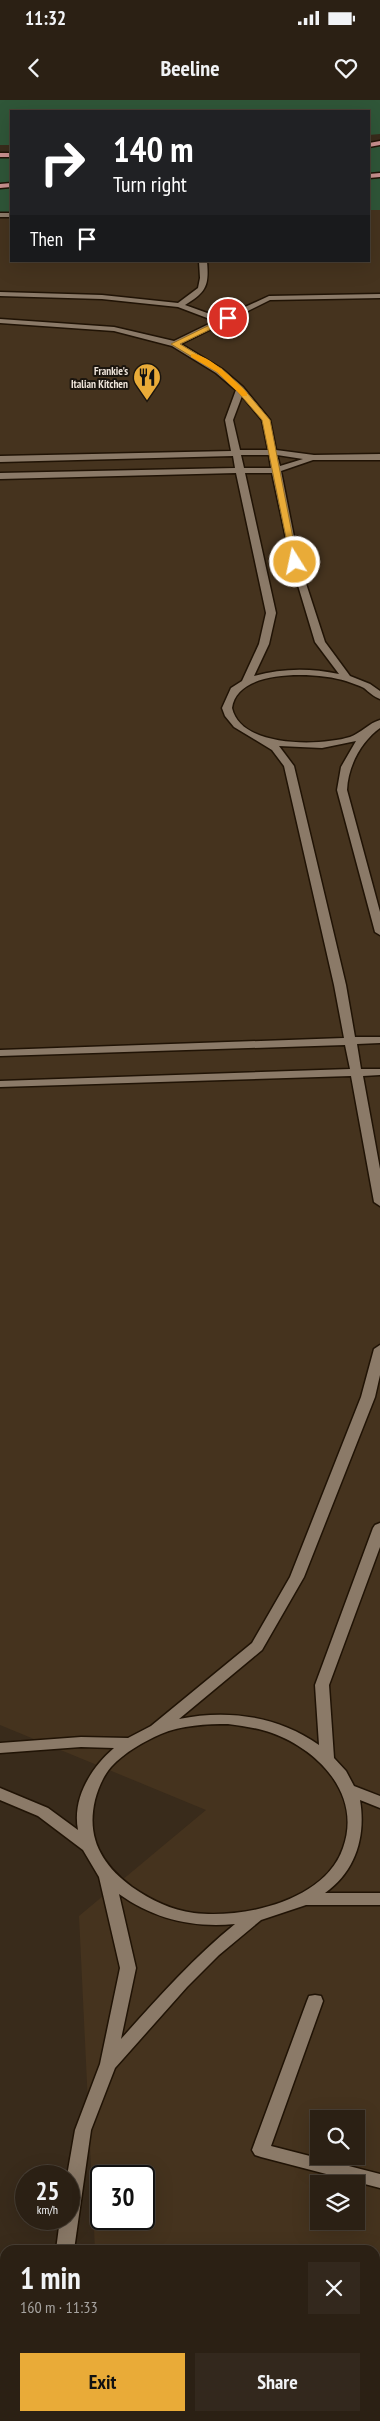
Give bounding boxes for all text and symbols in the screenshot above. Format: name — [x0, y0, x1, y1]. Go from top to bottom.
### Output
text: 11:32 — [25, 6, 66, 30]
icon: back — [20, 54, 48, 82]
text: Beeline — [160, 54, 220, 82]
icon: heart — [332, 54, 360, 82]
text: 140 m — [113, 126, 194, 172]
icon: right — [30, 130, 95, 195]
text: Turn right — [113, 170, 187, 198]
icon: arrive — [73, 225, 101, 253]
text: Then — [30, 227, 63, 251]
pin — [207, 297, 249, 339]
icon: arrive — [214, 304, 242, 332]
restaurant icon: Frankie's Italian Kitchen — [132, 362, 162, 401]
place label: Frankie's Italian Kitchen — [71, 364, 128, 391]
position arrow — [268, 535, 320, 587]
map controls — [310, 2110, 365, 2230]
button: search — [310, 2110, 365, 2165]
speed limit sign: 30 — [90, 2165, 155, 2230]
text: 25 — [36, 2175, 59, 2207]
button: layers — [310, 2175, 365, 2230]
text: km/h — [37, 2202, 58, 2217]
text: 1 min — [20, 2258, 81, 2297]
button: close — [308, 2262, 360, 2314]
text: 160 m · 11:33 — [20, 2297, 98, 2317]
button: Exit — [20, 2353, 185, 2411]
button: Share — [195, 2353, 360, 2411]

